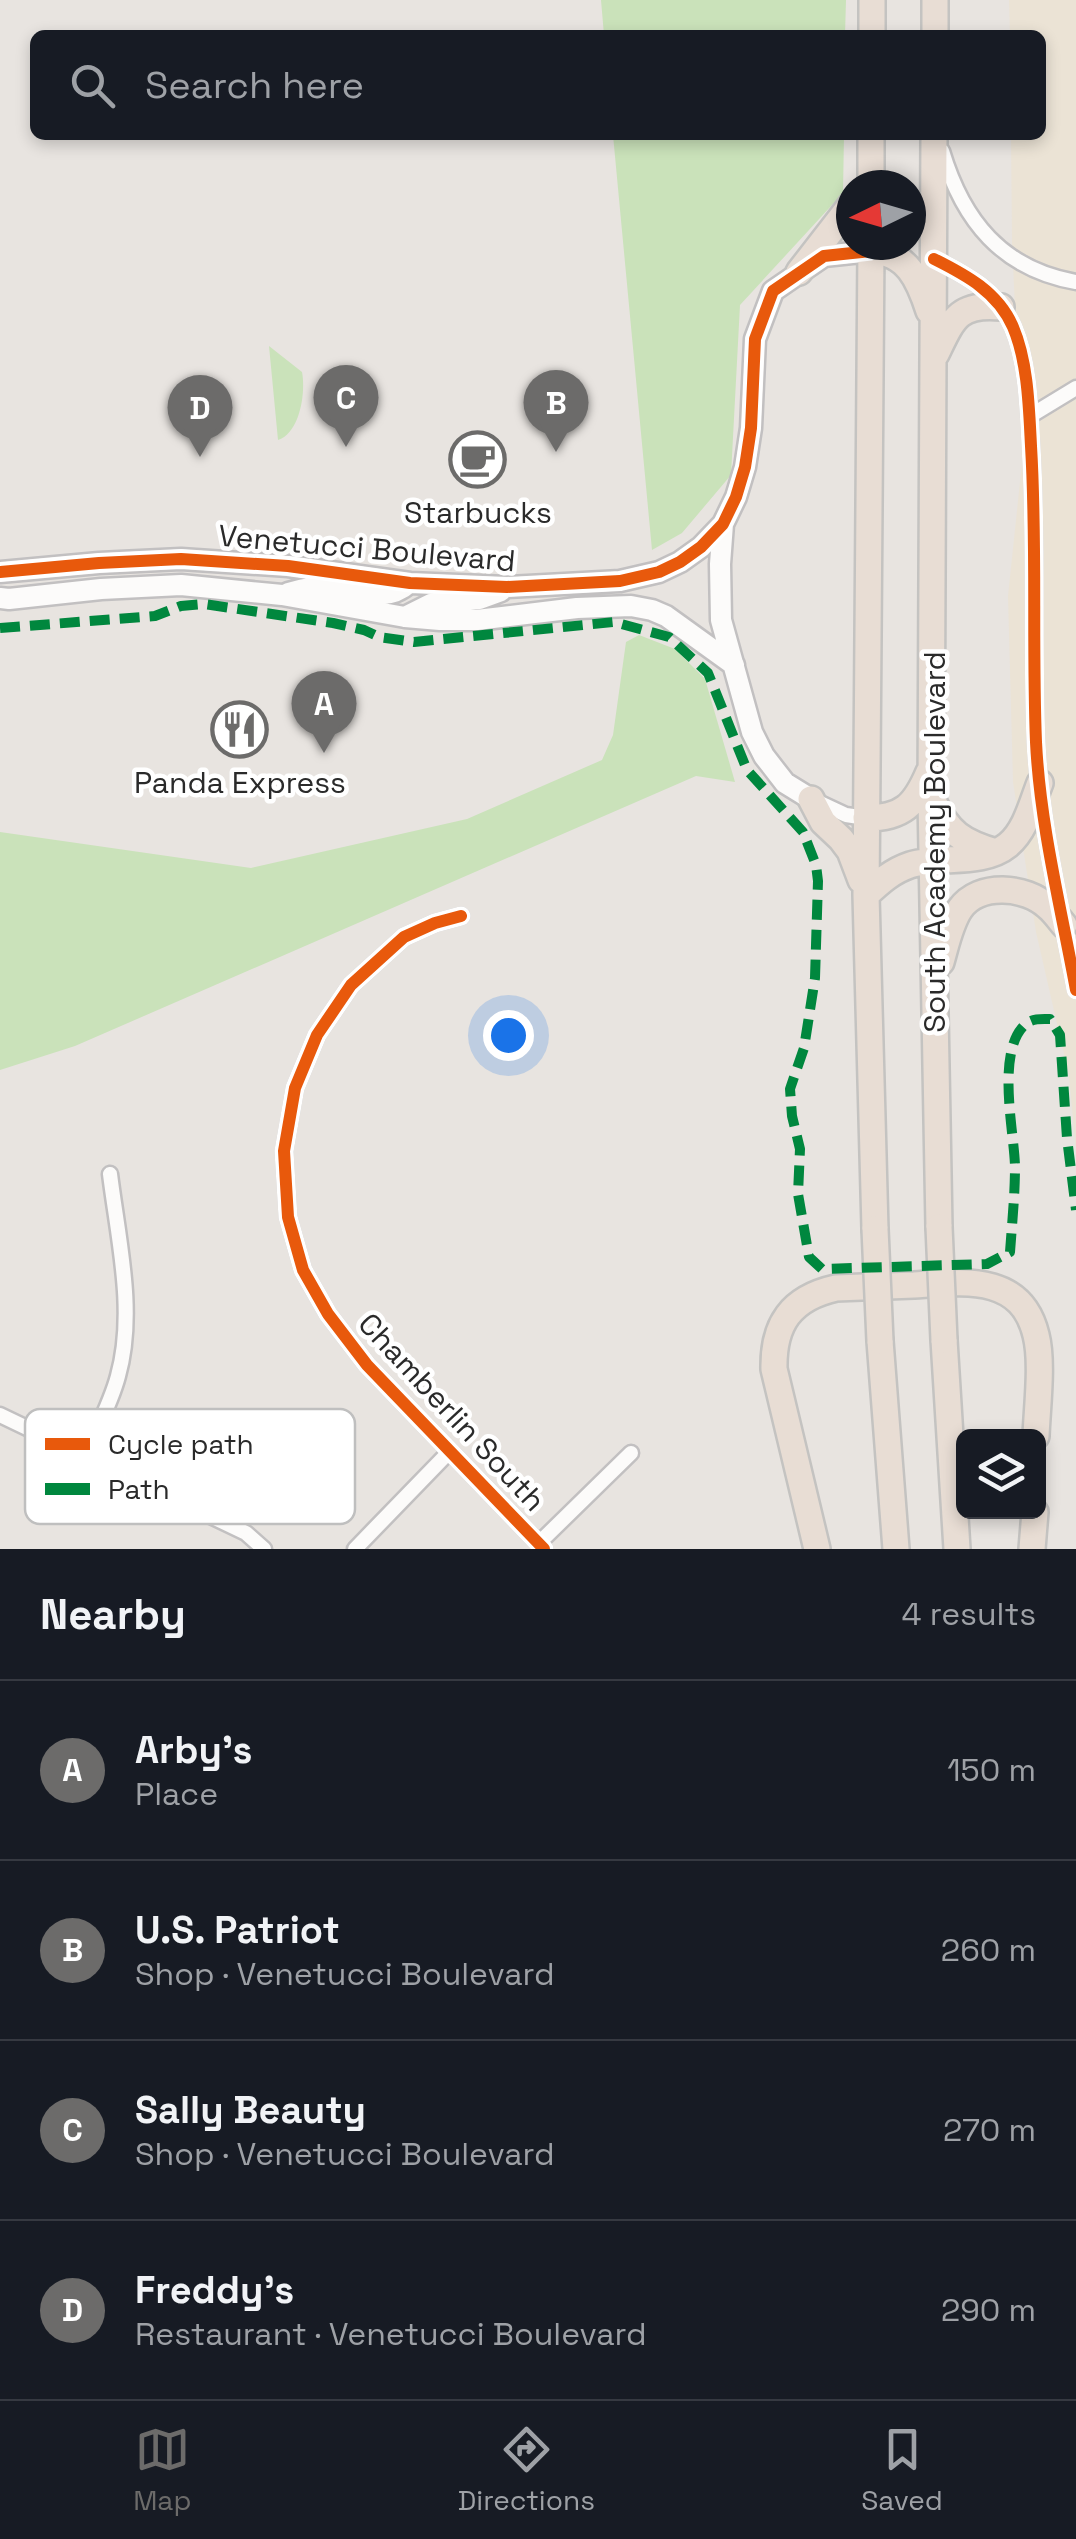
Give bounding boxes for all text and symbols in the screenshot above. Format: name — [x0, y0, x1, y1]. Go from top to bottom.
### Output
search box — [30, 30, 1046, 140]
icon: search — [65, 58, 120, 113]
text: Search here — [145, 61, 364, 109]
north arrow — [836, 170, 926, 260]
pin: C — [314, 364, 378, 447]
pin: B — [524, 370, 588, 452]
pin: D — [168, 374, 232, 457]
cafe icon: Starbucks — [448, 429, 508, 489]
place label: Starbucks — [404, 493, 552, 532]
street label: Venetucci Boulevard — [217, 516, 517, 580]
street label: South Academy Boulevard — [915, 651, 954, 1033]
pin: A — [292, 670, 356, 753]
restaurant icon: Panda Express — [210, 699, 270, 759]
place label: Panda Express — [134, 763, 346, 802]
your location — [483, 1010, 534, 1061]
street label: Chamberlin South — [350, 1305, 554, 1519]
legend — [25, 1409, 355, 1524]
text: Cycle path — [108, 1426, 254, 1462]
map controls — [956, 1429, 1046, 1519]
button: layers — [956, 1429, 1046, 1519]
text: Path — [108, 1471, 170, 1507]
text: Nearby — [40, 1588, 186, 1641]
text: 4 results — [901, 1594, 1036, 1634]
text: Arby's — [135, 1726, 253, 1774]
text: A — [62, 1750, 83, 1790]
text: 150 m — [947, 1750, 1036, 1790]
text: Place — [135, 1774, 218, 1814]
text: U.S. Patriot — [135, 1906, 340, 1954]
text: B — [62, 1930, 83, 1970]
text: 260 m — [941, 1930, 1036, 1970]
text: Shop · Venetucci Boulevard — [135, 1954, 555, 1994]
text: Sally Beauty — [135, 2086, 366, 2134]
text: C — [62, 2110, 83, 2150]
text: 270 m — [943, 2110, 1036, 2150]
text: Shop · Venetucci Boulevard — [135, 2134, 555, 2174]
text: Freddy's — [135, 2266, 294, 2314]
text: D — [62, 2290, 83, 2330]
text: 290 m — [941, 2290, 1036, 2330]
text: Restaurant · Venetucci Boulevard — [135, 2314, 647, 2354]
tab: Map — [133, 2422, 191, 2518]
tab: Directions — [458, 2422, 595, 2518]
tab: Saved — [861, 2422, 943, 2518]

